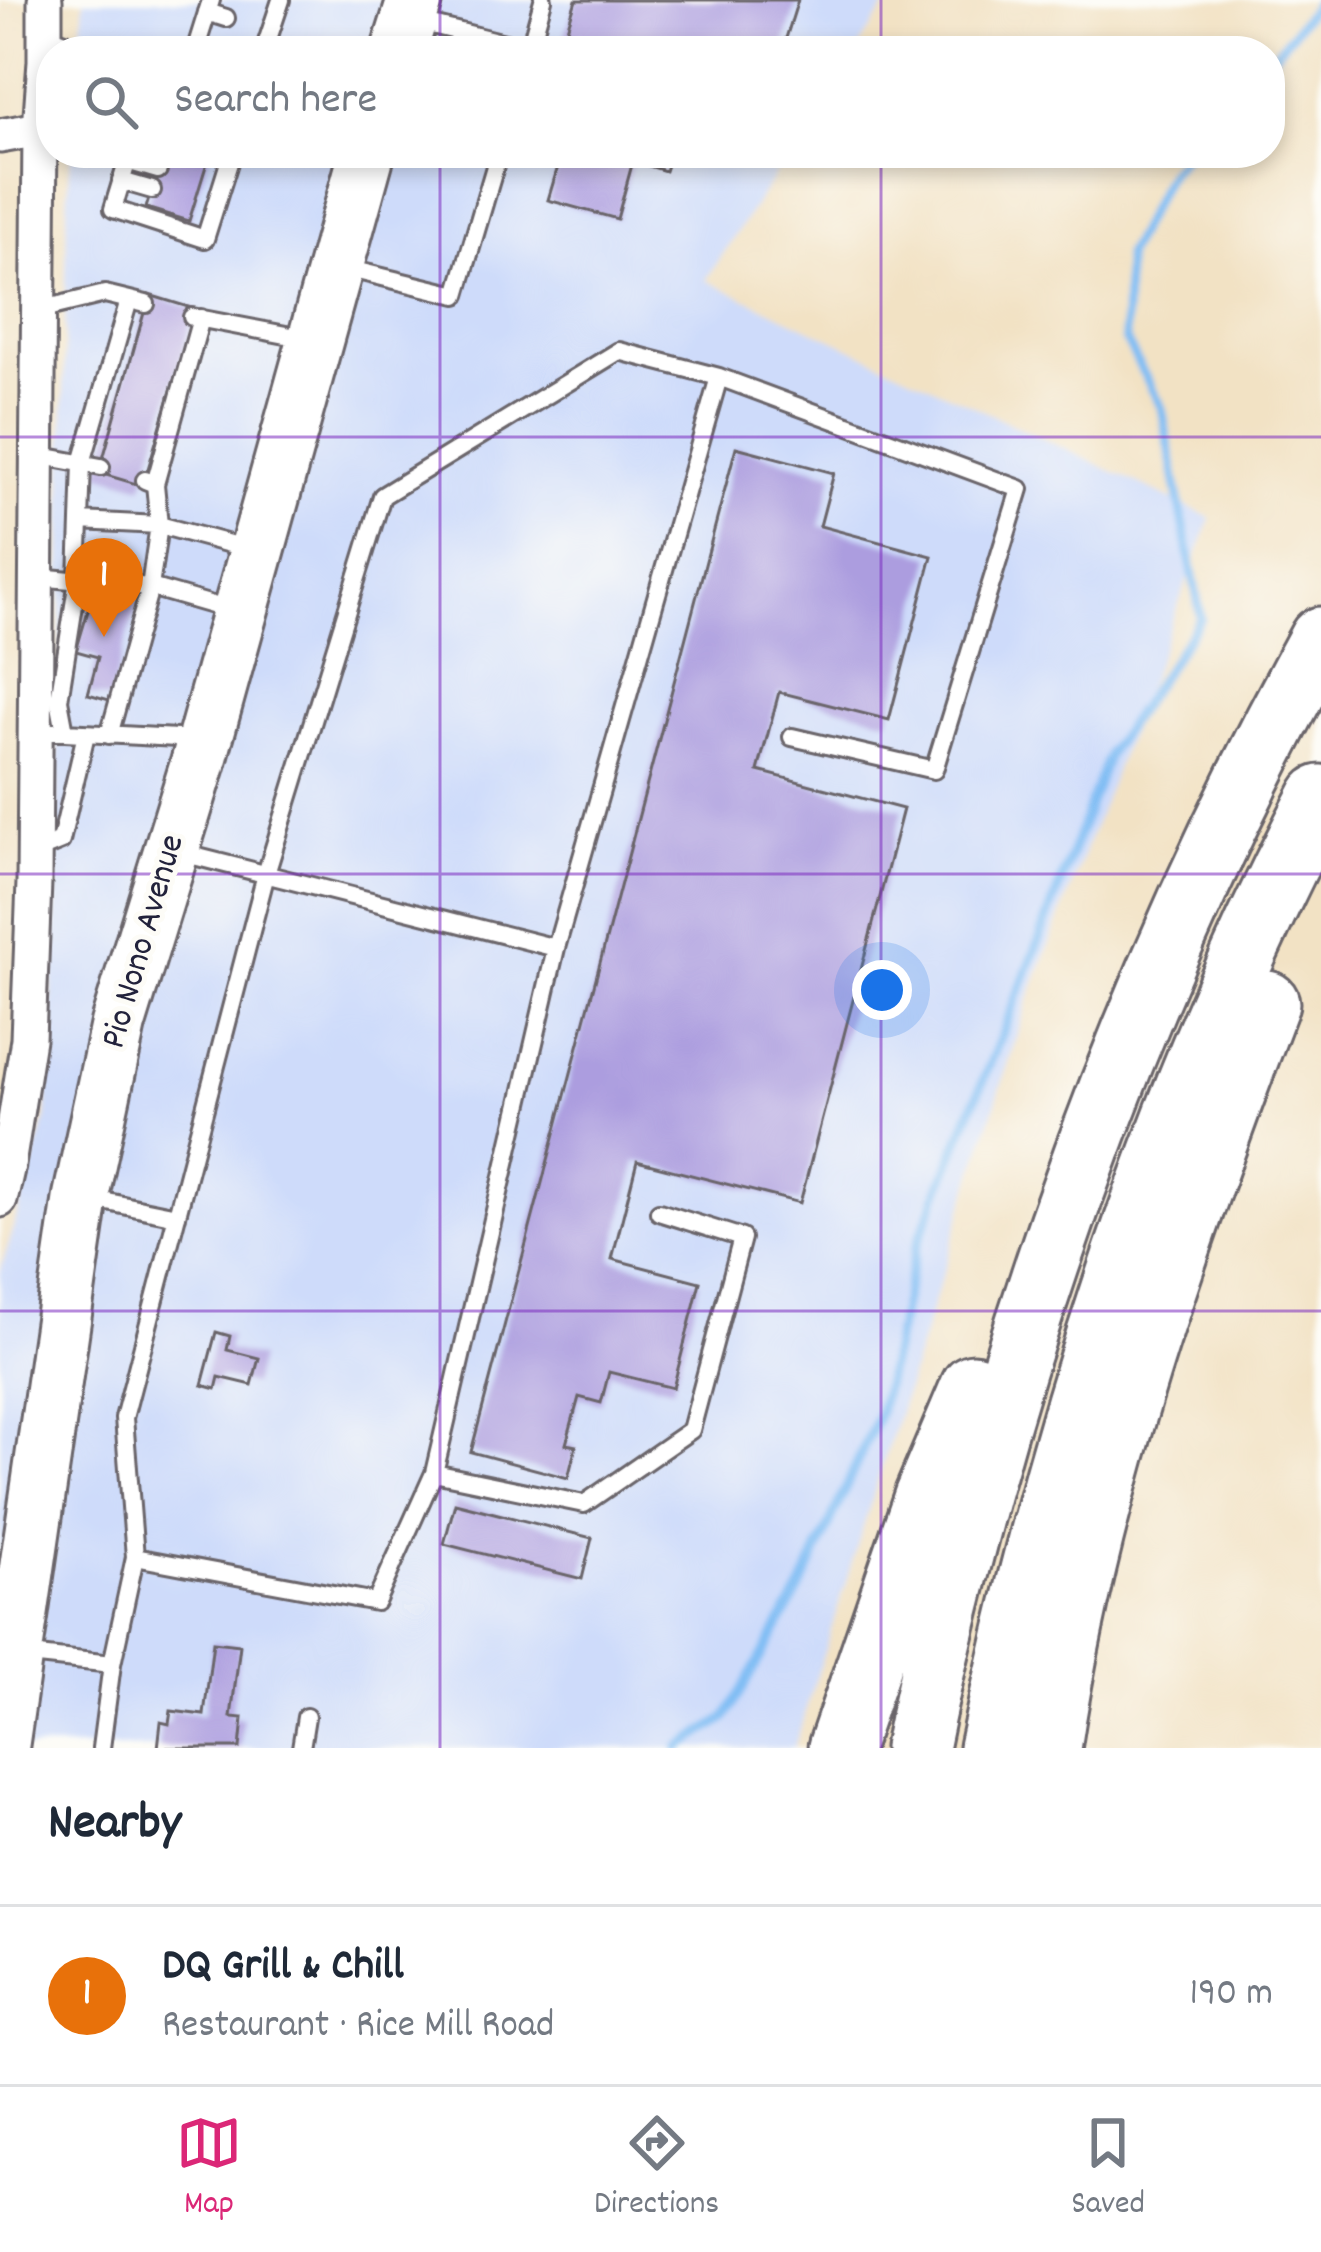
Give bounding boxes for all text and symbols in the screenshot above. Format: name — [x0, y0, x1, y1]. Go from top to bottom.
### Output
search box — [36, 36, 1285, 168]
icon: search — [78, 69, 144, 135]
text: Search here — [174, 70, 377, 134]
pin: 1 — [65, 538, 143, 637]
street label: Pio Nono Avenue — [90, 829, 200, 1055]
your location — [852, 960, 912, 1020]
text: Nearby — [48, 1790, 181, 1862]
text: DQ Grill & Chill — [162, 1936, 404, 2000]
text: 1 — [83, 1968, 91, 2023]
text: 190 m — [1190, 1968, 1273, 2023]
text: Restaurant · Rice Mill Road — [162, 2000, 554, 2055]
tab: Map — [176, 2110, 242, 2229]
tab: Directions — [594, 2110, 719, 2229]
tab: Saved — [1071, 2110, 1145, 2229]

